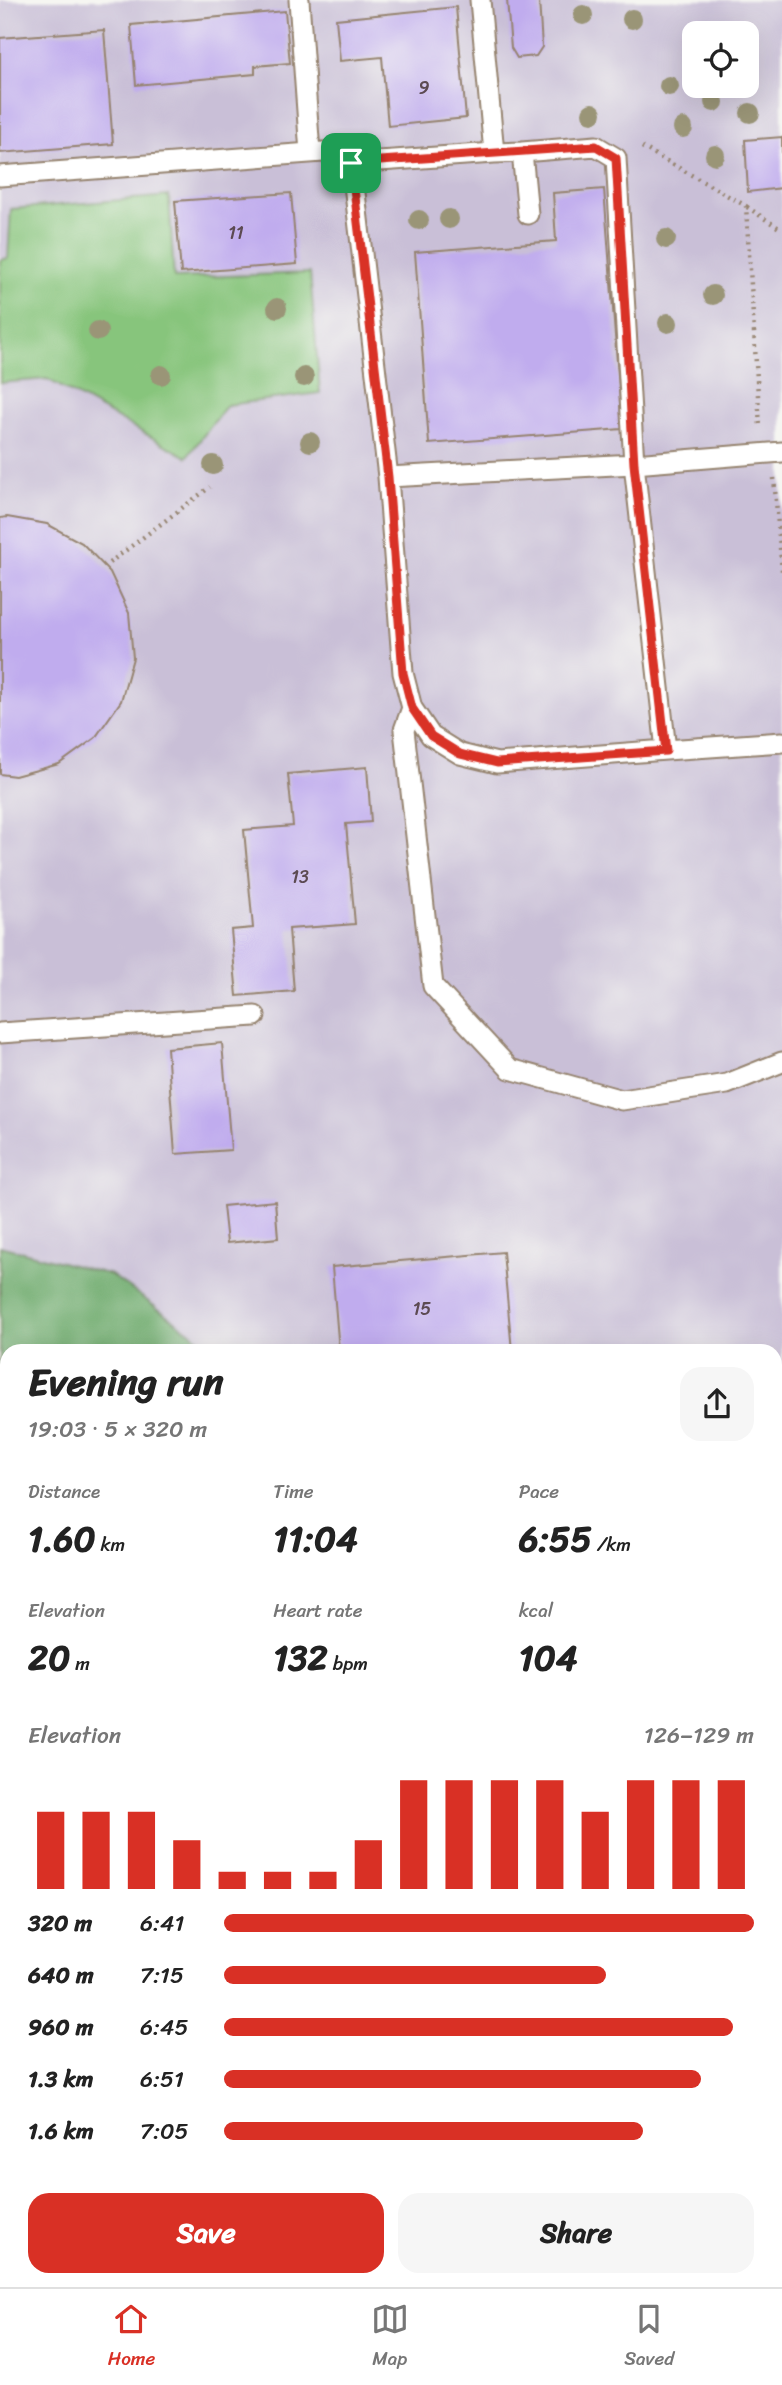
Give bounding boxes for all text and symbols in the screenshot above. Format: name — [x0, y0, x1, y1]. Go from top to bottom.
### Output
map controls — [682, 21, 759, 98]
button: locate — [682, 21, 759, 98]
house number: 9 — [418, 72, 430, 104]
pin — [321, 133, 381, 193]
icon: arrive — [332, 144, 370, 182]
house number: 11 — [228, 217, 244, 249]
house number: 13 — [291, 861, 309, 893]
house number: 15 — [413, 1293, 431, 1325]
text: Evening run — [28, 1349, 224, 1416]
button: share — [680, 1367, 754, 1441]
text: 19:03 · 5 × 320 m — [28, 1409, 207, 1450]
text: Distance — [28, 1475, 100, 1508]
text: Time — [273, 1475, 314, 1508]
text: Pace — [519, 1475, 559, 1508]
text: 1.60 — [28, 1508, 96, 1570]
text: 11:04 — [273, 1508, 358, 1570]
text: 6:55 — [519, 1508, 592, 1570]
text: km — [96, 1528, 125, 1561]
text: /km — [592, 1528, 631, 1561]
text: Elevation — [28, 1594, 105, 1627]
text: Heart rate — [273, 1594, 363, 1627]
text: kcal — [519, 1594, 553, 1627]
text: 20 — [28, 1627, 70, 1689]
text: 132 — [273, 1627, 328, 1689]
text: 104 — [519, 1627, 578, 1689]
text: m — [70, 1647, 90, 1680]
text: bpm — [328, 1647, 368, 1680]
text: Elevation — [28, 1715, 121, 1756]
text: 126–129 m — [644, 1715, 754, 1756]
text: 320 m — [28, 1903, 92, 1944]
text: 6:41 — [140, 1903, 184, 1944]
text: 640 m — [28, 1955, 94, 1996]
text: 7:15 — [140, 1955, 184, 1996]
text: 960 m — [28, 2007, 93, 2048]
text: 6:45 — [140, 2007, 188, 2048]
text: 1.3 km — [28, 2059, 93, 2100]
text: 6:51 — [140, 2059, 184, 2100]
text: 1.6 km — [28, 2111, 94, 2152]
text: 7:05 — [140, 2111, 189, 2152]
button: Save — [28, 2193, 384, 2273]
button: Share — [398, 2193, 754, 2273]
tab: Home — [108, 2300, 155, 2375]
tab: Map — [371, 2300, 409, 2375]
tab: Saved — [624, 2300, 674, 2375]

